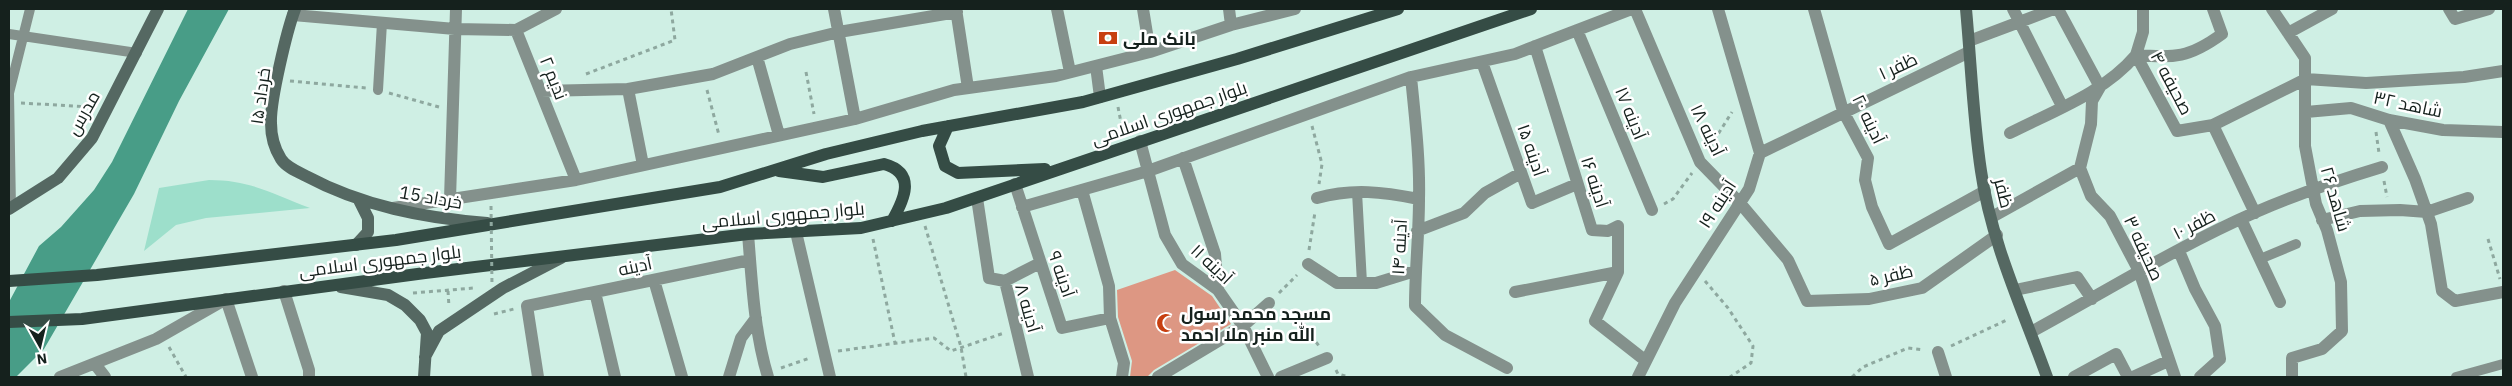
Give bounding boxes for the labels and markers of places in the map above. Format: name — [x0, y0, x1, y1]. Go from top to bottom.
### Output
bank icon: بانک ملی — [1097, 27, 1119, 49]
place label: بانک ملی — [1123, 27, 1196, 50]
place label: مسجد محمد رسول الله منبر ملا احمد — [1181, 302, 1331, 346]
mosque icon: مسجد محمد رسول الله منبر ملا احمد — [1155, 312, 1177, 334]

